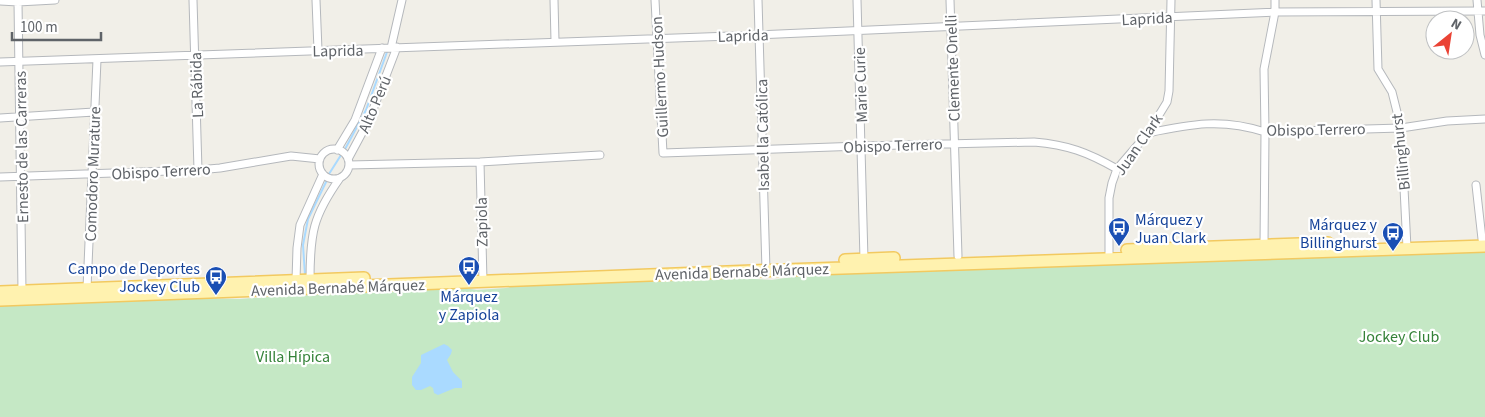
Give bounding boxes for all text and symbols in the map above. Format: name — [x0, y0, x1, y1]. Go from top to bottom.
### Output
street label: Laprida — [1121, 7, 1173, 31]
scale bar — [12, 10, 101, 42]
north arrow — [1425, 10, 1475, 60]
street label: Clemente Onelli — [940, 14, 966, 122]
text: N — [1447, 14, 1465, 36]
street label: Guillermo Hudson — [646, 16, 674, 138]
text: 100 m — [20, 17, 58, 38]
street label: Laprida — [717, 24, 769, 48]
street label: Laprida — [312, 40, 364, 62]
street label: Marie Curie — [849, 47, 873, 123]
street label: La Rábida — [185, 52, 209, 118]
street label: Ernesto de las Carreras — [10, 70, 34, 223]
street label: Alto Perú — [353, 72, 397, 137]
street label: Isabel la Católica — [751, 79, 775, 191]
street label: Comodoro Murature — [80, 106, 106, 242]
street label: Juan Clark — [1109, 109, 1168, 180]
street label: Billinghurst — [1386, 112, 1416, 191]
street label: Obispo Terrero — [1266, 118, 1366, 142]
street label: Obispo Terrero — [843, 133, 943, 159]
street label: Obispo Terrero — [111, 158, 211, 186]
street label: Zapiola — [471, 197, 493, 247]
place label: Márquez y Juan Clark — [1135, 209, 1206, 249]
place label: Márquez y Billinghurst — [1300, 214, 1378, 254]
bus stop icon: Márquez y Juan Clark — [1107, 216, 1131, 247]
bus stop icon: Márquez y Billinghurst — [1381, 221, 1405, 252]
bus stop icon: Márquez y Zapiola — [457, 255, 481, 286]
place label: Campo de Deportes Jockey Club — [68, 258, 200, 298]
street label: Avenida Bernabé Márquez — [655, 258, 829, 286]
bus stop icon: Campo de Deportes Jockey Club — [204, 265, 228, 296]
street label: Avenida Bernabé Márquez — [251, 274, 425, 302]
place label: Márquez y Zapiola — [439, 286, 499, 326]
park label: Jockey Club — [1359, 326, 1440, 348]
park label: Villa Hípica — [256, 346, 330, 368]

